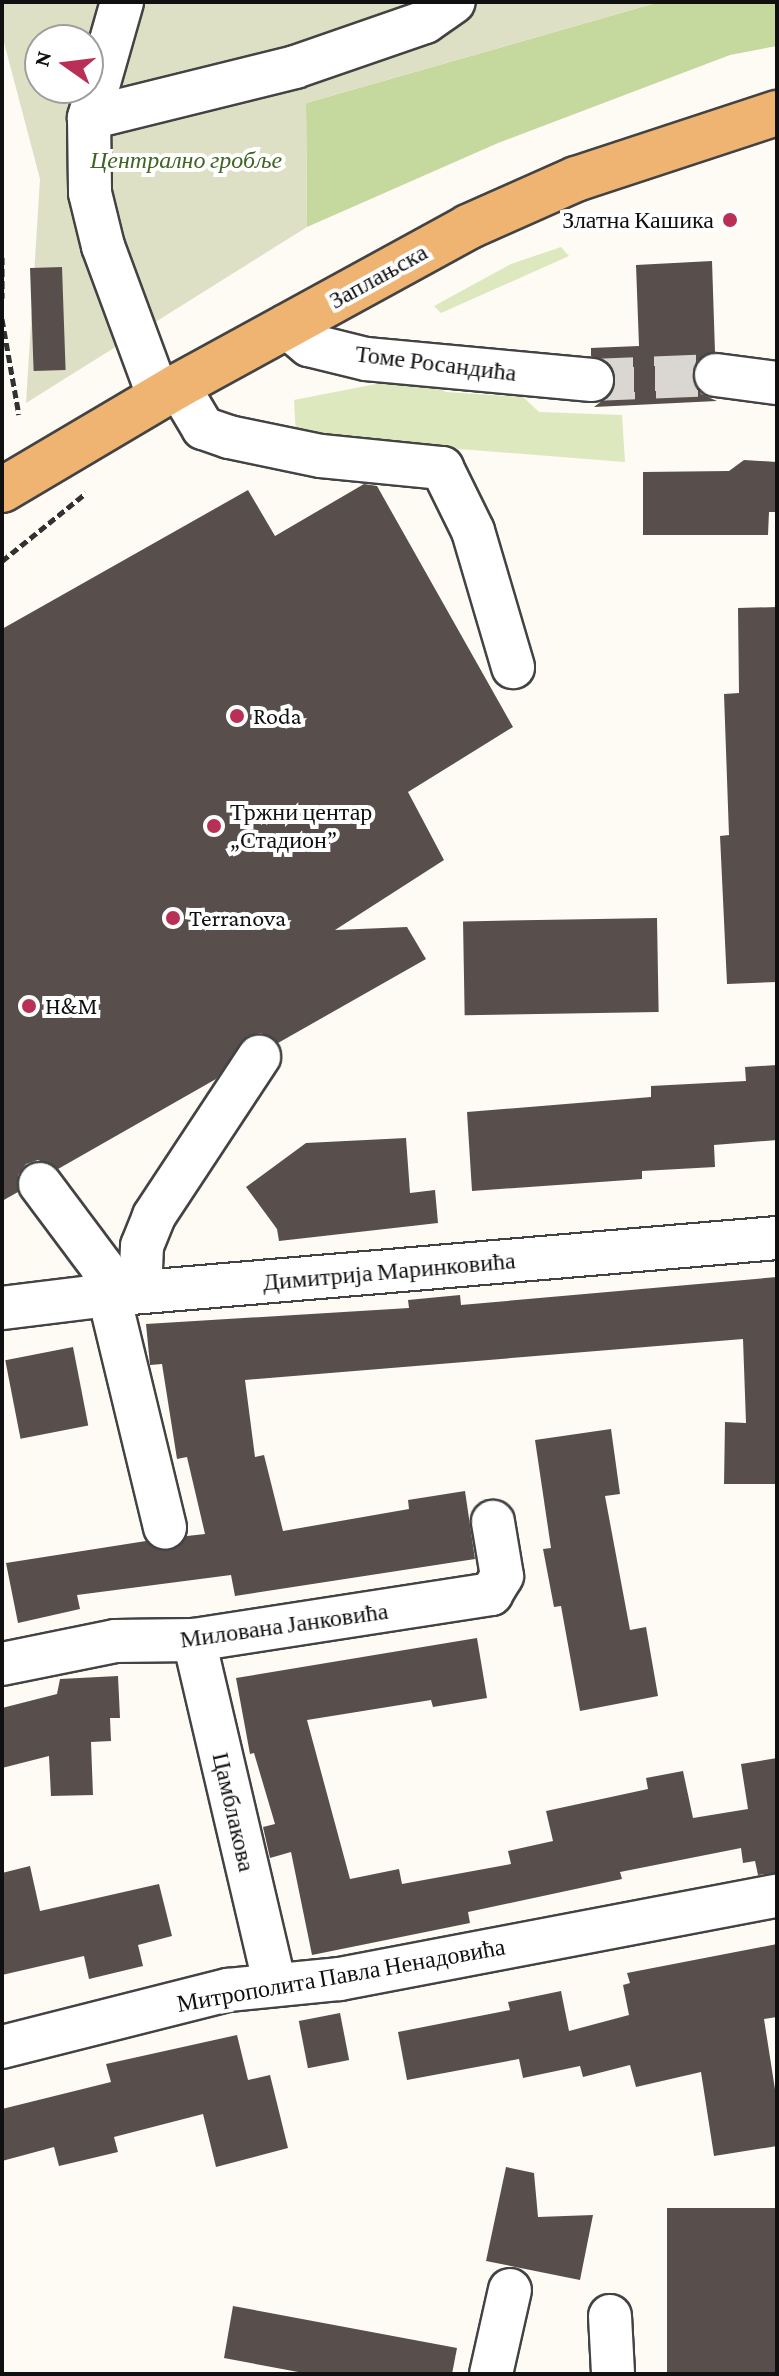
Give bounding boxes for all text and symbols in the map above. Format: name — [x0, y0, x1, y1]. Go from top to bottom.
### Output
north arrow — [24, 24, 104, 104]
text: N — [28, 48, 56, 69]
park label: Централно гробље — [90, 146, 282, 174]
place label: Златна Кашика — [562, 206, 714, 234]
marker: Златна Кашика — [721, 211, 739, 229]
street label: Заплањска — [324, 237, 432, 315]
street label: Томе Росандића — [354, 339, 518, 387]
place label: Roda — [253, 702, 302, 730]
marker: Roda — [228, 707, 246, 725]
place label: Тржни центар „Стадион” — [230, 798, 372, 854]
marker: Тржни центар „Стадион” — [205, 817, 223, 835]
place label: Terranova — [189, 904, 286, 932]
marker: Terranova — [164, 909, 182, 927]
place label: H&M — [45, 992, 97, 1020]
marker: H&M — [20, 997, 38, 1015]
street label: Димитрија Маринковића — [261, 1246, 517, 1296]
street label: Милована Јанковића — [178, 1596, 390, 1654]
street label: Цамблакова — [206, 1750, 262, 1874]
street label: Митрополита Павла Ненадовића — [175, 1932, 507, 2018]

